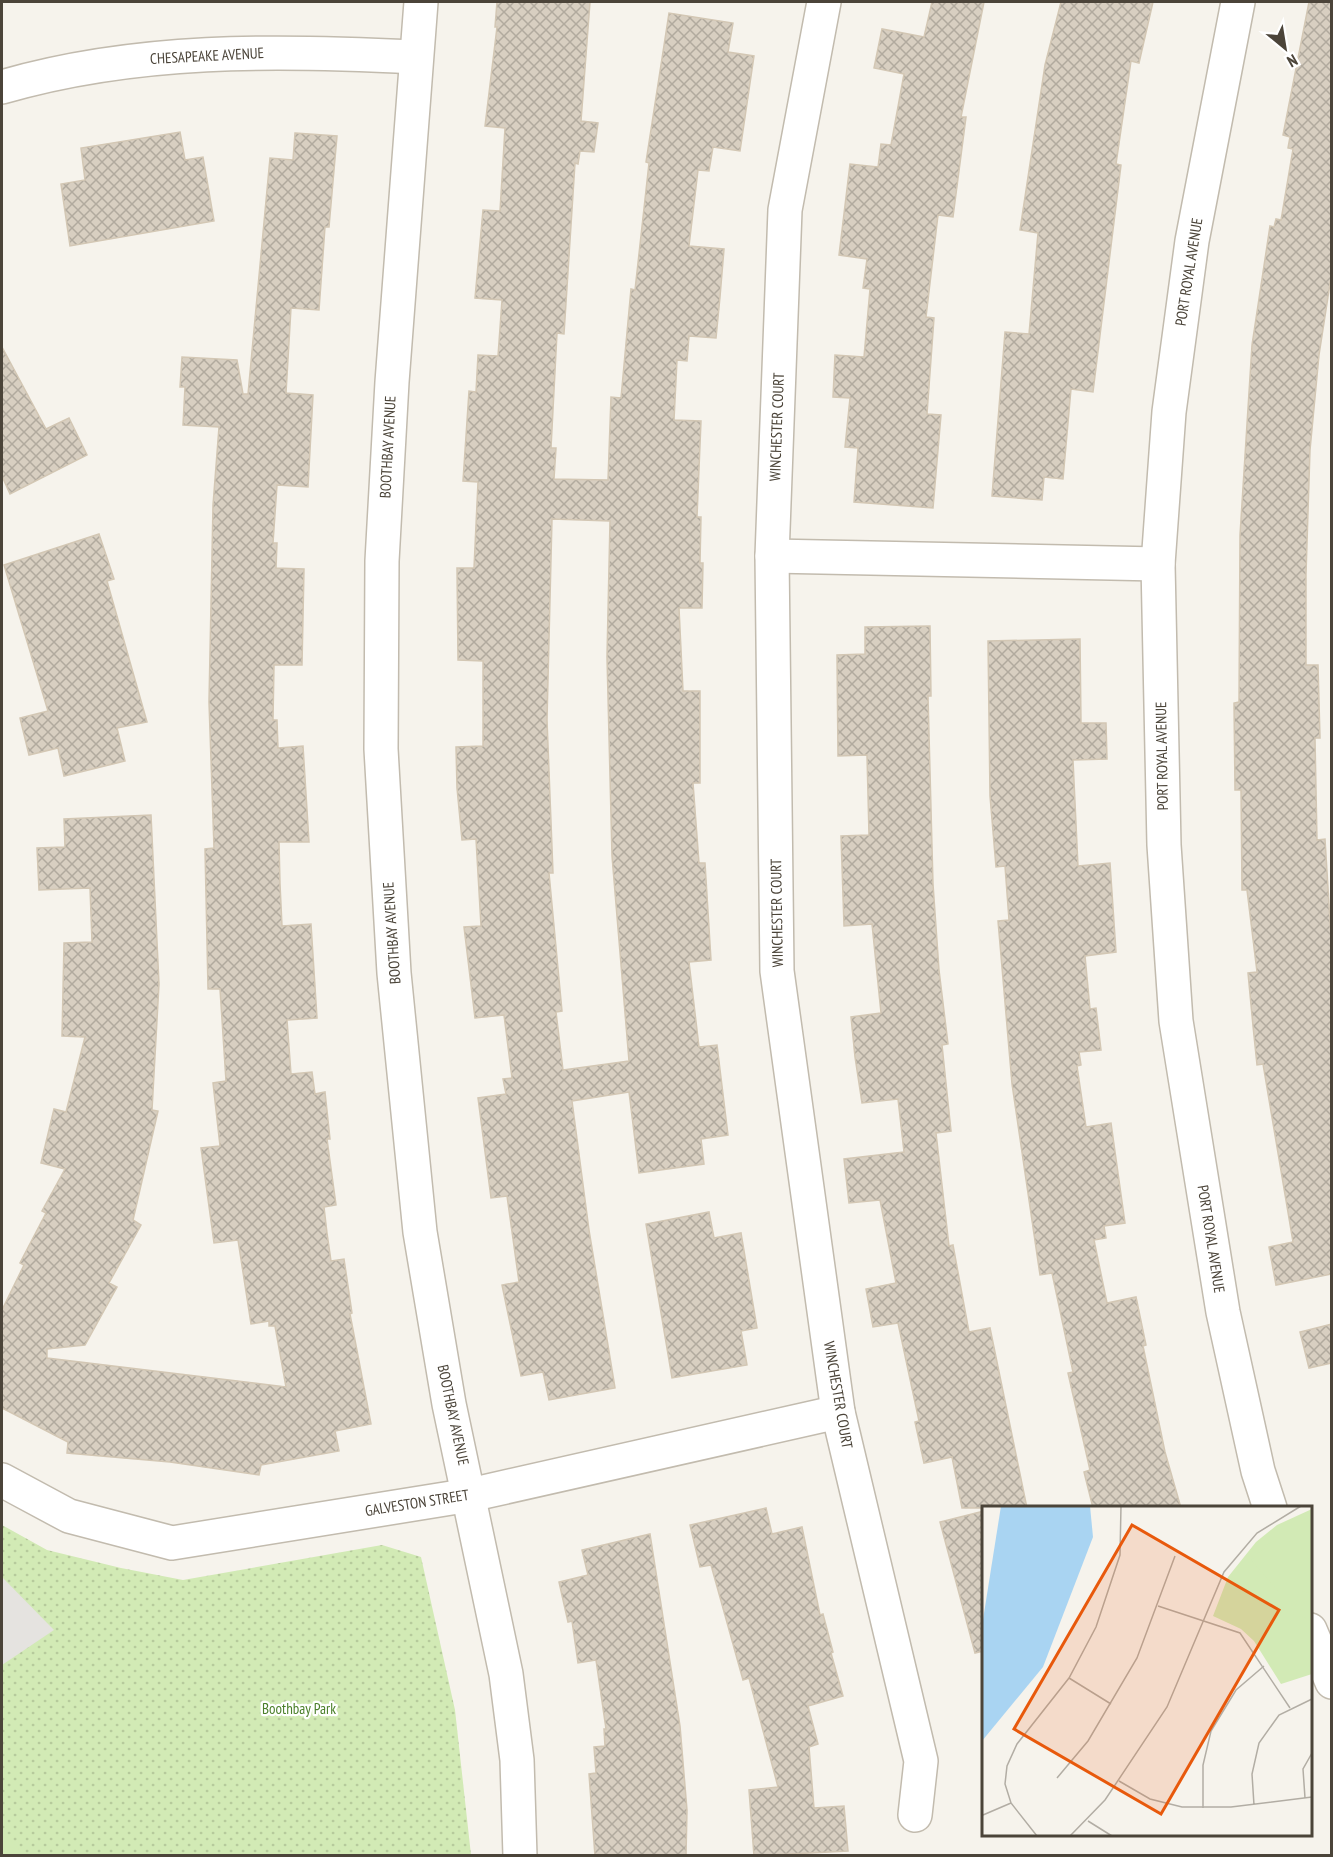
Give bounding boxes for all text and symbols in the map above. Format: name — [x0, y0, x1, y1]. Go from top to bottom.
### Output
north arrow — [1255, 18, 1315, 78]
street label: CHESAPEAKE AVENUE — [150, 43, 264, 68]
text: N — [1284, 50, 1301, 72]
street label: PORT ROYAL AVENUE — [1171, 217, 1206, 327]
street label: WINCHESTER COURT — [765, 372, 788, 482]
street label: BOOTHBAY AVENUE — [375, 395, 400, 499]
street label: PORT ROYAL AVENUE — [1151, 701, 1172, 811]
street label: WINCHESTER COURT — [766, 858, 787, 968]
street label: BOOTHBAY AVENUE — [378, 881, 405, 985]
street label: PORT ROYAL AVENUE — [1194, 1184, 1229, 1294]
street label: WINCHESTER COURT — [820, 1340, 857, 1450]
street label: BOOTHBAY AVENUE — [434, 1363, 473, 1467]
street label: GALVESTON STREET — [364, 1485, 470, 1520]
inset map — [982, 1506, 1312, 1836]
park label: Boothbay Park — [262, 1699, 336, 1718]

